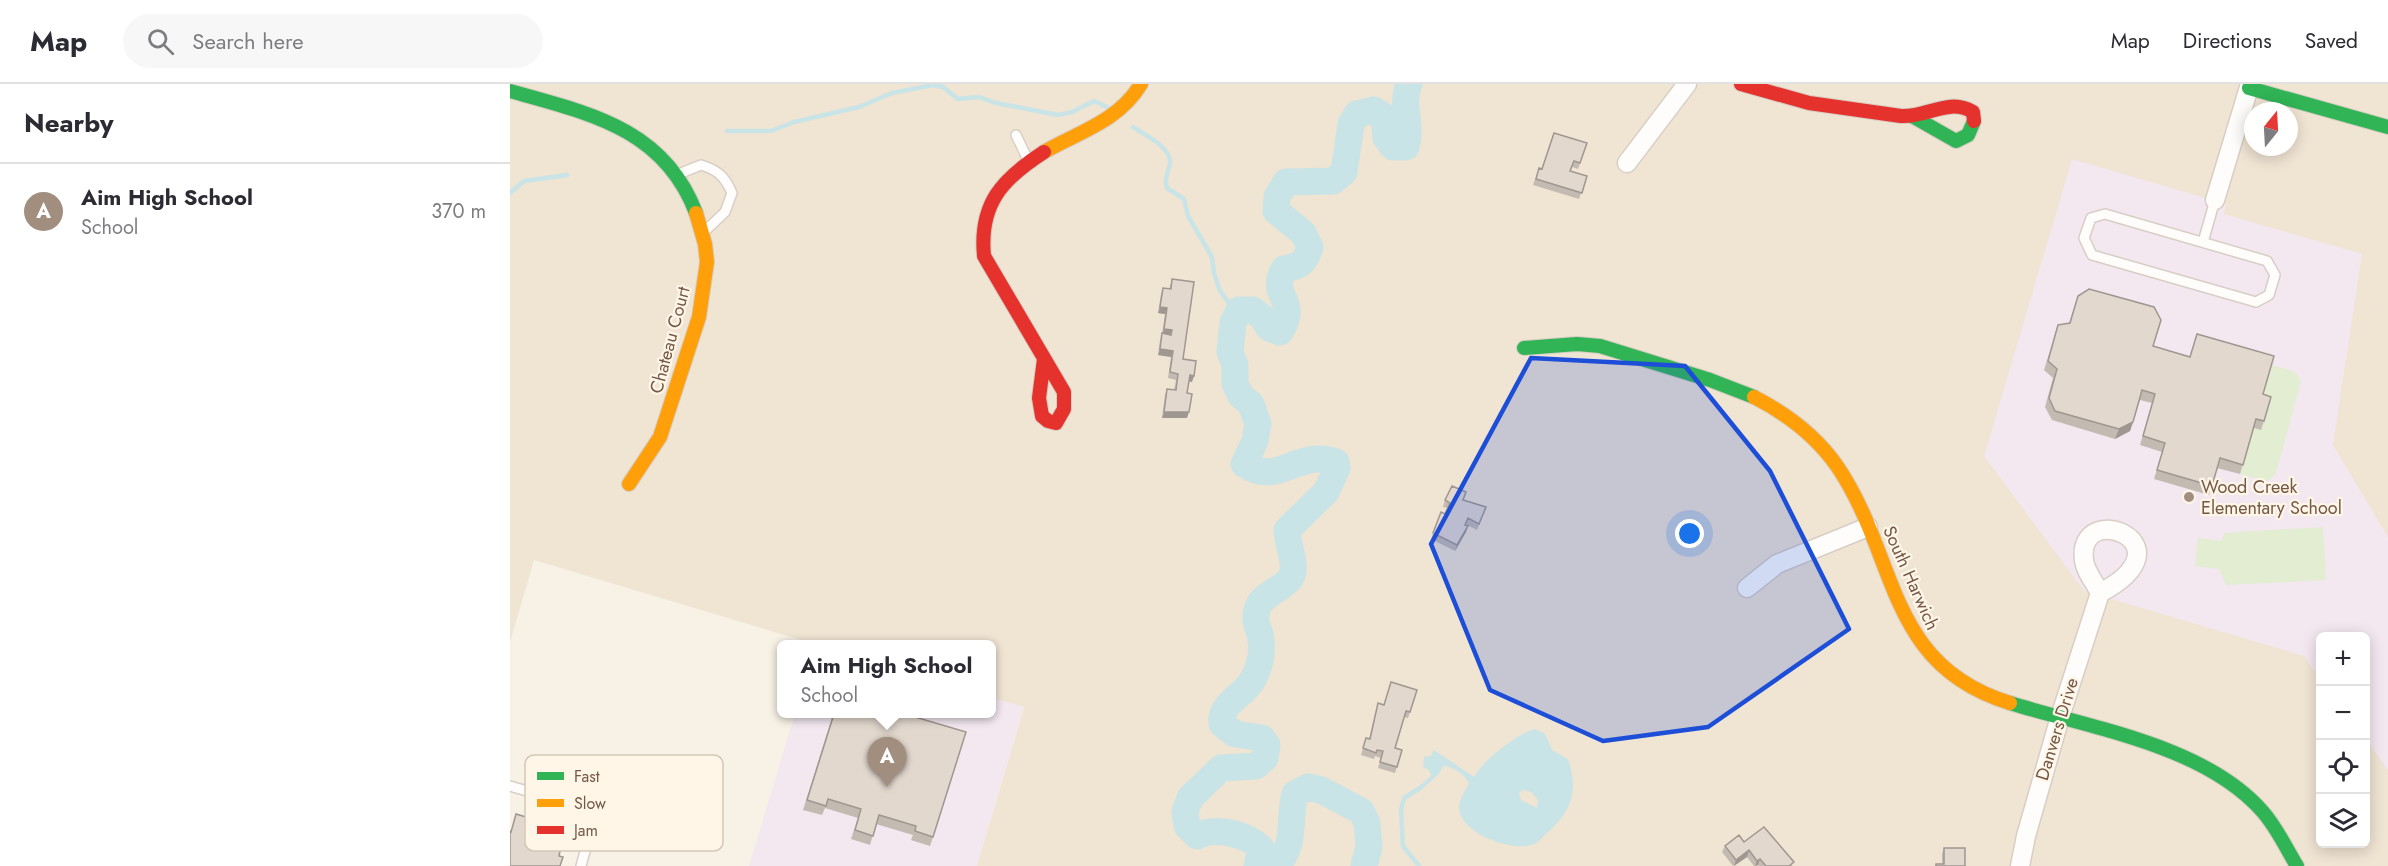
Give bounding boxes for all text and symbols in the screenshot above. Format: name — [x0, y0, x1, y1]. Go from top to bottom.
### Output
search box — [123, 14, 543, 68]
text: Map — [30, 21, 87, 62]
icon: search — [144, 25, 177, 58]
text: Search here — [192, 25, 304, 57]
text: Map — [2111, 26, 2150, 56]
text: Directions — [2183, 26, 2272, 56]
text: Saved — [2305, 26, 2358, 56]
north arrow — [2244, 102, 2298, 156]
text: Nearby — [24, 104, 113, 142]
text: Aim High School — [81, 181, 253, 213]
text: A — [36, 197, 51, 226]
text: 370 m — [431, 197, 486, 226]
text: School — [81, 213, 138, 242]
street label: Chateau Court — [643, 283, 697, 396]
place label: Wood Creek Elementary School — [2201, 474, 2342, 521]
marker: Wood Creek Elementary School — [2182, 490, 2196, 504]
your location — [1675, 519, 1704, 548]
street label: South Harwich — [1876, 522, 1946, 634]
map controls — [2316, 632, 2370, 848]
button: + — [2316, 632, 2370, 686]
popup — [777, 640, 996, 718]
text: Aim High School — [801, 649, 972, 681]
street label: Danvers Drive — [2029, 675, 2085, 783]
text: School — [801, 681, 858, 710]
button: − — [2316, 686, 2370, 740]
pin: A — [868, 738, 907, 787]
button: locate — [2316, 740, 2370, 794]
legend — [525, 755, 723, 851]
text: Fast — [574, 765, 600, 788]
text: Slow — [574, 792, 606, 815]
button: layers — [2316, 794, 2370, 848]
text: Jam — [572, 819, 598, 842]

